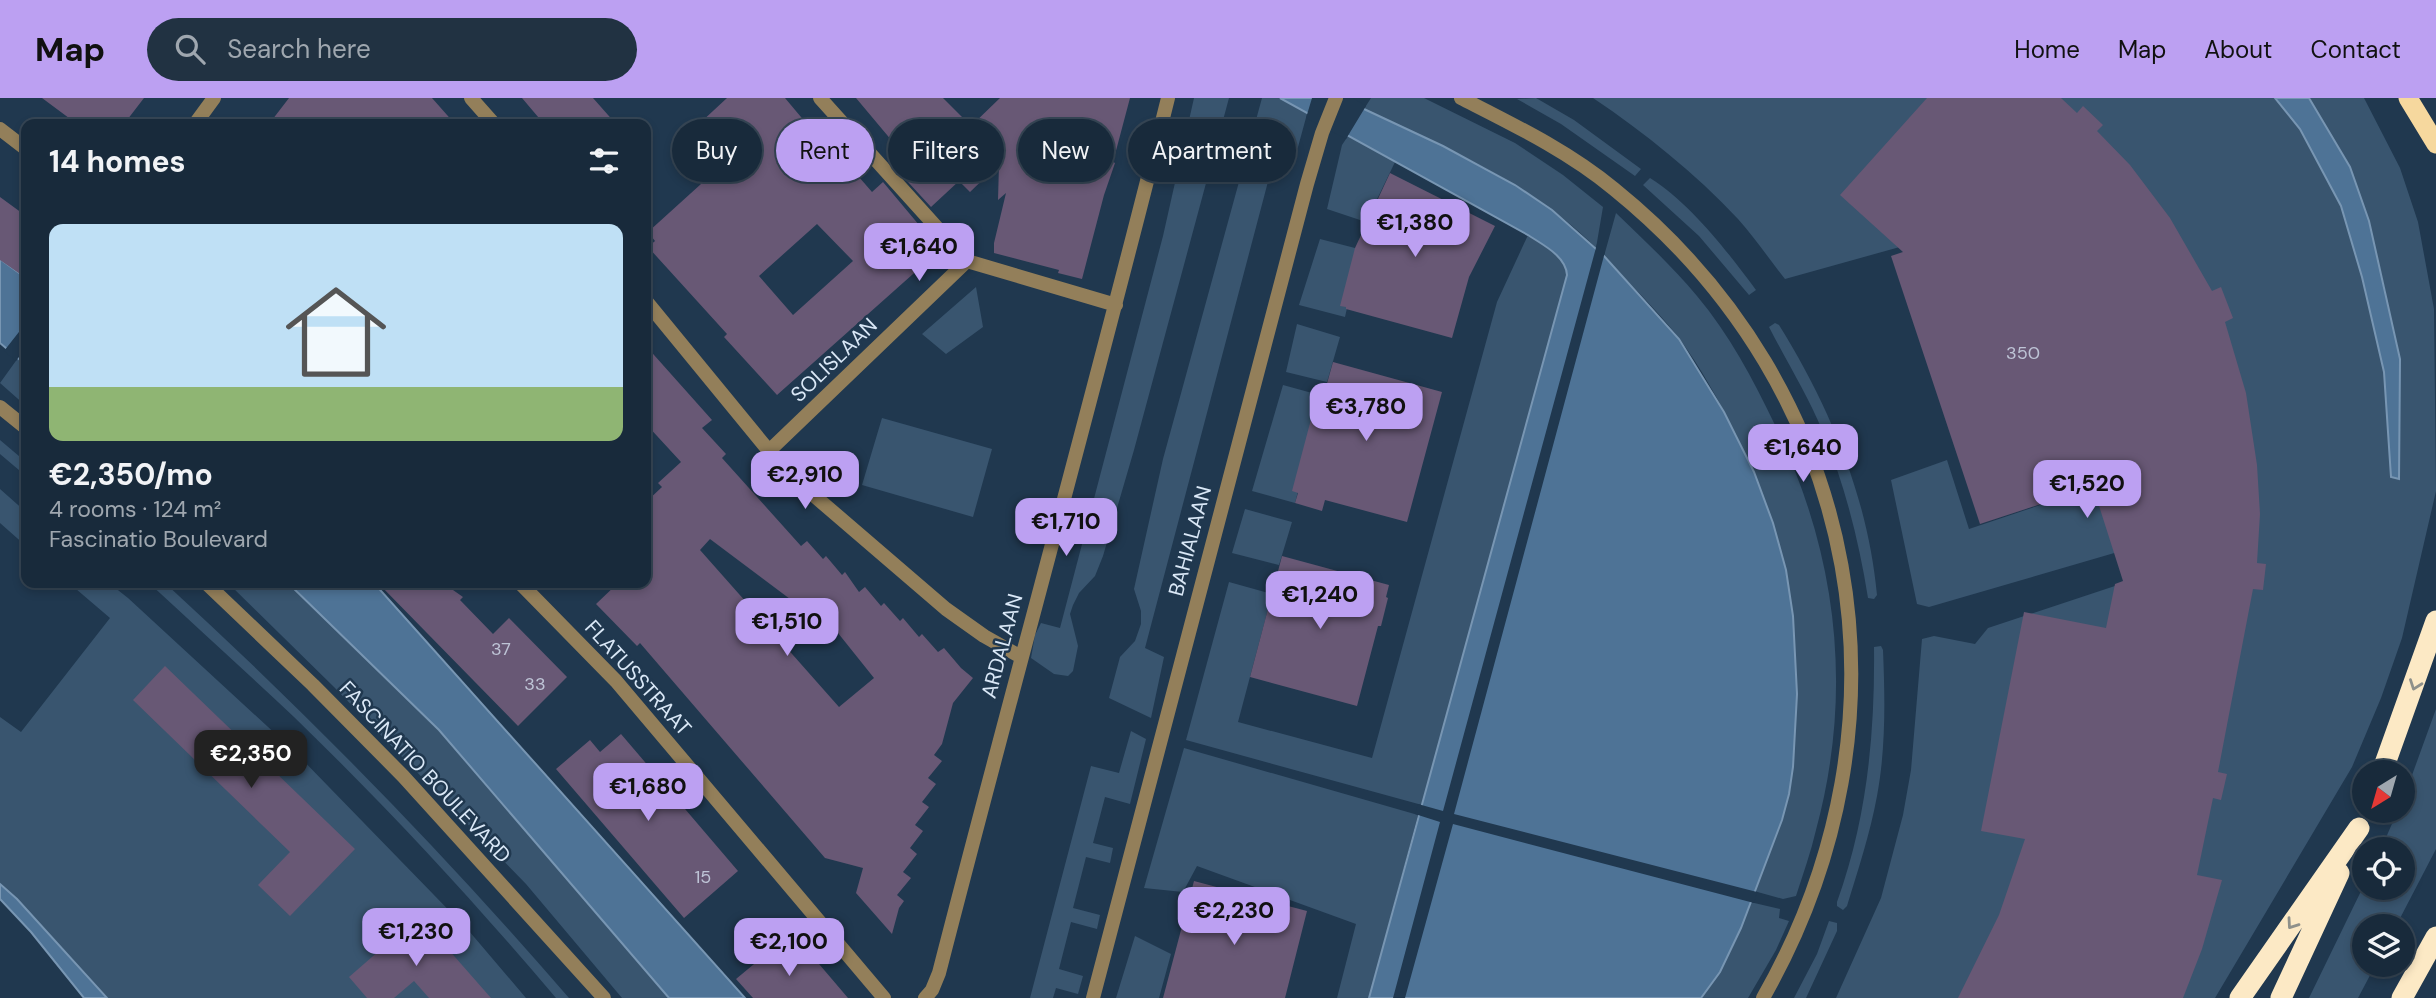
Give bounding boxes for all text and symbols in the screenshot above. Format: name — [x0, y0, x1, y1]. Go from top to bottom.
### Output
search box — [147, 18, 637, 81]
text: Map — [35, 28, 105, 71]
icon: search — [171, 30, 209, 68]
text: Search here — [227, 32, 371, 66]
text: Home — [2014, 34, 2080, 65]
text: Map — [2118, 34, 2166, 65]
text: About — [2204, 34, 2273, 65]
text: Contact — [2311, 34, 2401, 65]
chip: Buy — [672, 119, 762, 182]
chip: Rent — [776, 119, 874, 182]
chip: Filters — [888, 119, 1004, 182]
chip: New — [1018, 119, 1114, 182]
chip: Apartment — [1128, 119, 1296, 182]
text: 14 homes — [49, 142, 186, 181]
icon: filters — [585, 142, 623, 180]
pin: €1,380 — [1358, 200, 1472, 259]
text: €1,380 — [1377, 207, 1453, 237]
pin: €1,640 — [862, 223, 976, 283]
text: €1,640 — [880, 231, 958, 261]
icon: home — [273, 269, 399, 395]
street label: SOLISLAAN — [785, 312, 883, 408]
house number: 350 — [2006, 341, 2040, 365]
pin: €3,780 — [1309, 384, 1423, 443]
text: €3,780 — [1326, 391, 1406, 421]
pin: €1,640 — [1746, 424, 1860, 484]
text: €1,640 — [1764, 432, 1842, 462]
pin: €2,910 — [748, 452, 862, 511]
text: €2,350/mo — [49, 455, 213, 494]
text: €2,910 — [767, 459, 843, 489]
pin: €1,520 — [2030, 460, 2144, 520]
text: €1,520 — [2049, 468, 2125, 498]
street label: BAHIALAAN — [1162, 483, 1218, 599]
text: 4 rooms · 124 m² — [49, 494, 221, 524]
pin: €1,710 — [1009, 498, 1123, 558]
text: €1,710 — [1031, 506, 1101, 536]
text: Fascinatio Boulevard — [49, 524, 268, 554]
pin: €1,240 — [1263, 572, 1377, 631]
text: €1,240 — [1282, 579, 1358, 609]
street label: ARDALAAN — [975, 591, 1029, 701]
pin: €1,510 — [730, 598, 844, 658]
text: €1,510 — [751, 606, 823, 636]
street label: FLATUSSTRAAT — [579, 614, 698, 742]
house number: 37 — [491, 637, 511, 661]
house number: 33 — [524, 672, 546, 696]
street label: FASCINATIO BOULEVARD — [333, 675, 517, 869]
one-way arrow — [2409, 679, 2423, 691]
pin: €2,350 — [194, 730, 308, 790]
text: €2,350 — [210, 738, 292, 768]
north arrow — [2352, 760, 2415, 822]
map controls — [2352, 760, 2415, 977]
pin: €1,680 — [591, 764, 705, 823]
text: €1,680 — [609, 771, 687, 801]
button: locate — [2352, 837, 2415, 900]
house number: 15 — [695, 865, 711, 889]
pin: €2,230 — [1177, 888, 1291, 947]
text: €2,230 — [1194, 895, 1274, 925]
pin: €1,230 — [359, 908, 473, 968]
button: layers — [2352, 914, 2415, 977]
text: €1,230 — [378, 916, 454, 946]
one-way arrow — [2288, 916, 2300, 929]
pin: €2,100 — [732, 918, 846, 978]
text: €2,100 — [750, 926, 828, 956]

